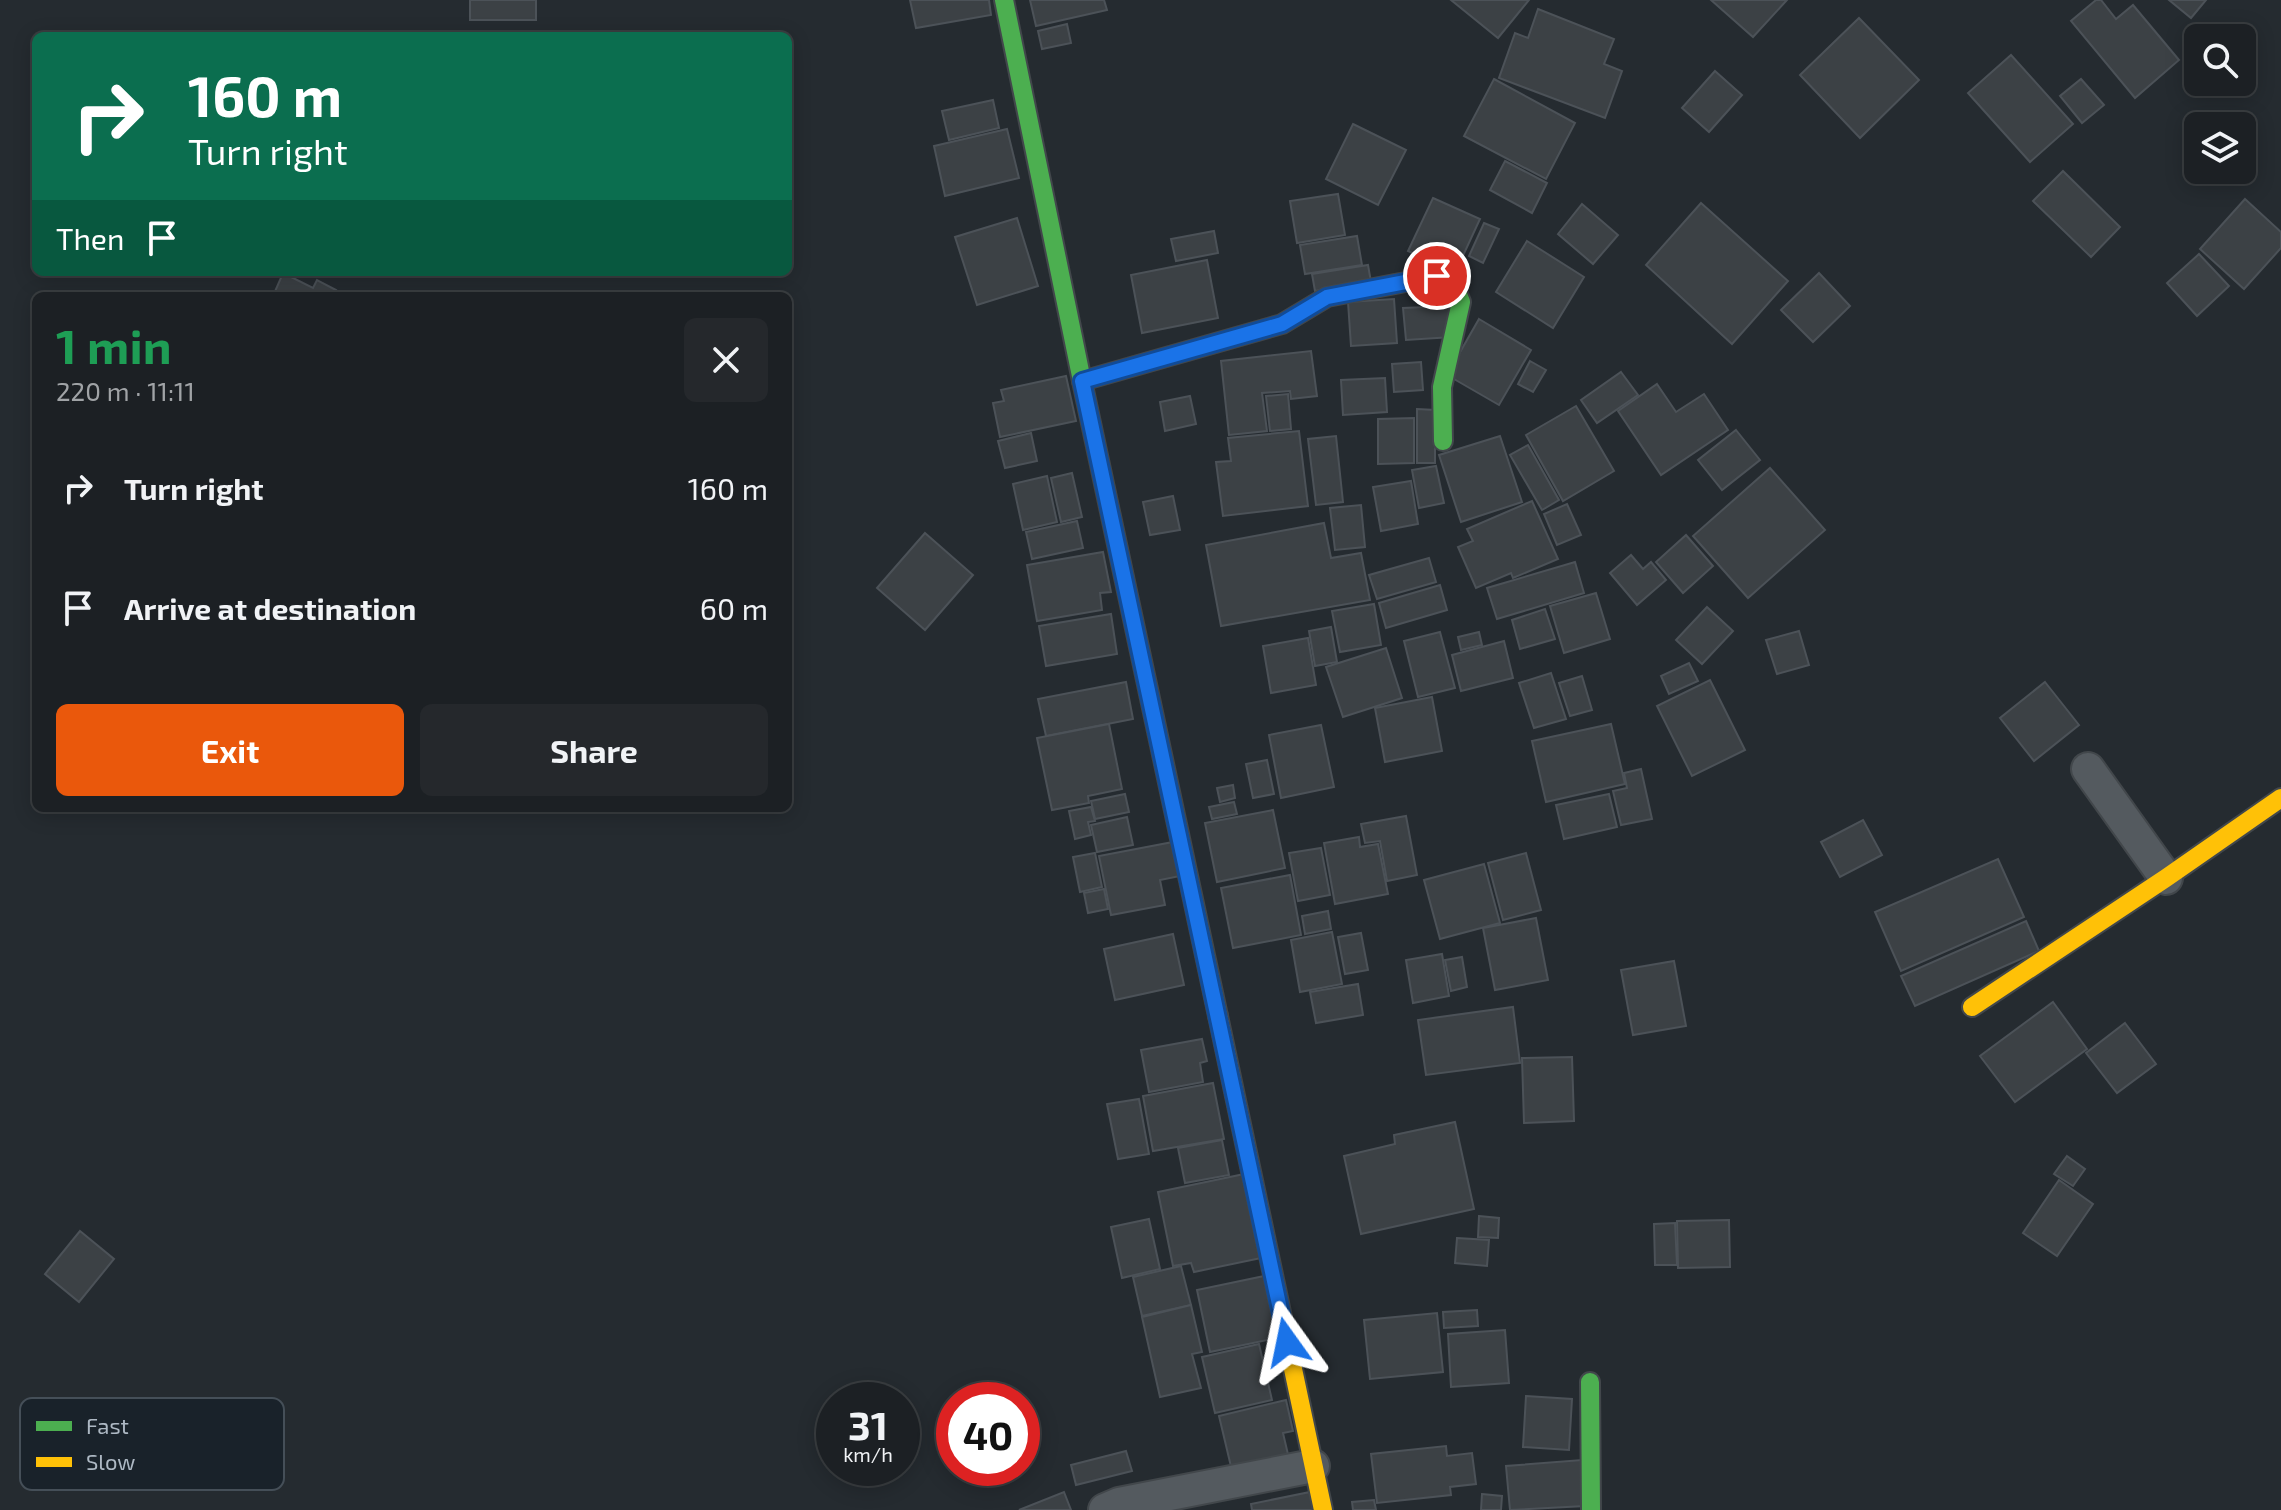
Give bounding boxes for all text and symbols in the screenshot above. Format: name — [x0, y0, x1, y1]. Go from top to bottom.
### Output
map controls — [2184, 24, 2256, 184]
button: search — [2184, 24, 2256, 96]
text: 160 m — [188, 61, 342, 128]
icon: right — [56, 64, 160, 168]
button: layers — [2184, 112, 2256, 184]
text: Turn right — [188, 129, 348, 172]
icon: arrive — [140, 216, 184, 260]
text: Then — [56, 220, 124, 256]
pin — [1403, 242, 1471, 310]
icon: arrive — [1415, 254, 1459, 298]
text: 1 min — [56, 316, 172, 374]
button: close — [684, 318, 768, 402]
text: 220 m · 11:11 — [56, 375, 195, 406]
icon: right — [56, 466, 100, 510]
text: Turn right — [124, 470, 264, 506]
text: 160 m — [688, 470, 768, 506]
icon: arrive — [56, 586, 100, 630]
text: Arrive at destination — [124, 590, 416, 626]
text: 60 m — [700, 590, 768, 626]
button: Exit — [56, 704, 404, 796]
button: Share — [420, 704, 768, 796]
position arrow — [1245, 1300, 1329, 1384]
speed limit sign: 40 — [936, 1382, 1040, 1486]
legend — [20, 1398, 284, 1490]
text: 31 — [848, 1400, 888, 1448]
text: Fast — [86, 1412, 129, 1438]
text: km/h — [843, 1442, 893, 1466]
text: Slow — [86, 1448, 135, 1474]

